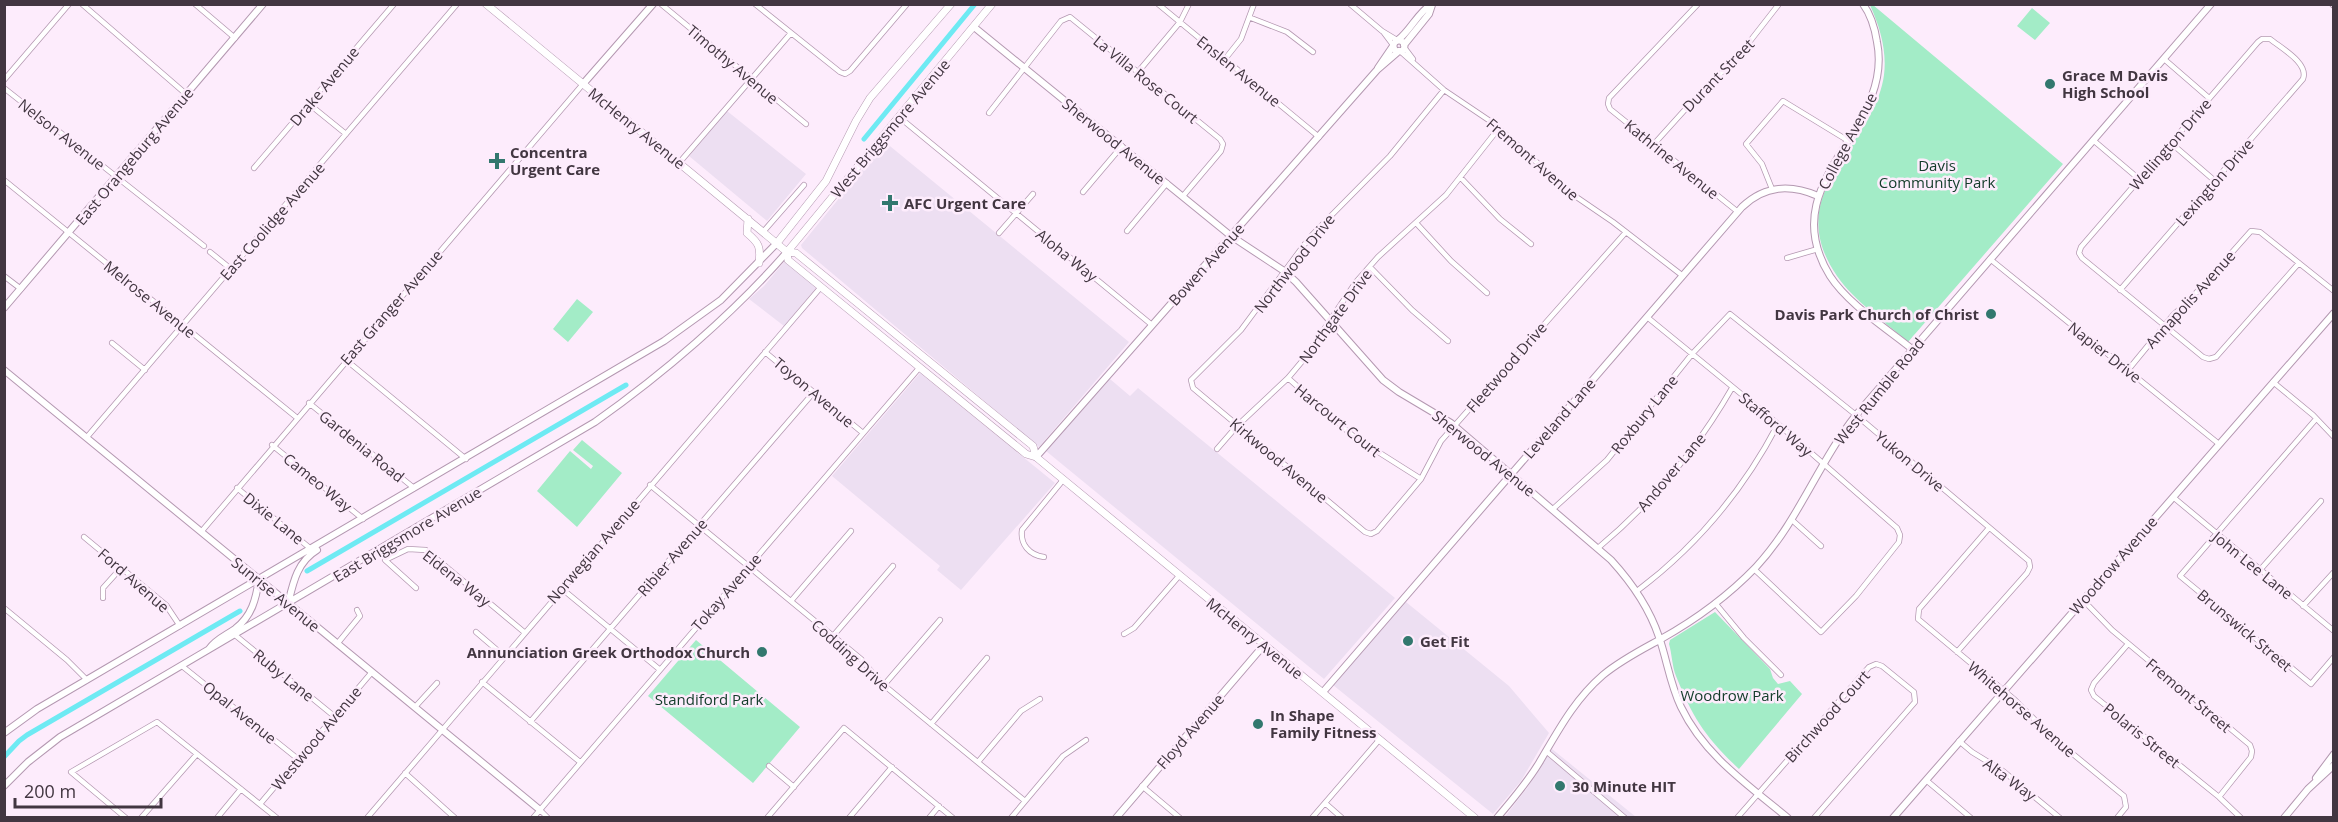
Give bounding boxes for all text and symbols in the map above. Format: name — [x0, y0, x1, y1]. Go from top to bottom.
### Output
street label: Timothy Avenue — [683, 20, 783, 108]
street label: La Villa Rose Court — [1089, 30, 1203, 128]
street label: Enslen Avenue — [1193, 31, 1285, 111]
street label: Durant Street — [1678, 34, 1758, 116]
street label: Drake Avenue — [285, 42, 363, 130]
street label: West Briggsmore Avenue — [826, 54, 954, 202]
place label: Grace M Davis High School — [2062, 65, 2168, 102]
marker: Grace M Davis High School — [2043, 77, 2057, 91]
street label: East Orangeburg Avenue — [71, 83, 197, 229]
street label: McHenry Avenue — [584, 83, 690, 173]
street label: College Avenue — [1813, 89, 1881, 193]
street label: Sherwood Avenue — [1058, 93, 1170, 189]
street label: Nelson Avenue — [14, 94, 110, 174]
street label: Wellington Drive — [2125, 94, 2215, 194]
street label: Fremont Avenue — [1483, 113, 1583, 205]
street label: Kathrine Avenue — [1621, 115, 1723, 203]
street label: Lexington Drive — [2171, 134, 2257, 230]
place label: Concentra Urgent Care — [510, 142, 600, 179]
marker: Concentra Urgent Care — [488, 152, 506, 170]
park label: Davis Community Park — [1879, 155, 1995, 192]
street label: East Coolidge Avenue — [215, 158, 329, 284]
place label: AFC Urgent Care — [904, 193, 1026, 213]
marker: AFC Urgent Care — [881, 194, 899, 212]
street label: Northwood Drive — [1249, 209, 1339, 317]
street label: Bowen Avenue — [1164, 219, 1248, 309]
street label: Aloha Way — [1032, 224, 1102, 286]
street label: East Granger Avenue — [335, 245, 447, 369]
street label: Annapolis Avenue — [2141, 246, 2239, 352]
street label: Melrose Avenue — [100, 256, 200, 342]
street label: Northgate Drive — [1294, 265, 1376, 367]
place label: Davis Park Church of Christ — [1775, 304, 1979, 324]
marker: Davis Park Church of Christ — [1984, 307, 1998, 321]
street label: Napier Drive — [2064, 317, 2146, 387]
street label: Fleetwood Drive — [1461, 318, 1551, 416]
street label: West Rumble Road — [1830, 333, 1928, 449]
street label: Toyon Avenue — [770, 352, 858, 432]
street label: Roxbury Lane — [1606, 370, 1682, 458]
street label: Leveland Lane — [1519, 374, 1599, 462]
street label: Harcourt Court — [1291, 379, 1385, 461]
street label: Stafford Way — [1735, 387, 1817, 461]
street label: Sherwood Avenue — [1428, 405, 1540, 501]
street label: Gardenia Road — [315, 406, 409, 486]
street label: Kirkwood Avenue — [1226, 413, 1332, 507]
street label: Yukon Drive — [1871, 426, 1949, 496]
street label: Andover Lane — [1632, 429, 1710, 515]
street label: Cameo Way — [280, 448, 357, 516]
street label: East Briggsmore Avenue — [329, 482, 485, 586]
street label: Dixie Lane — [240, 487, 308, 549]
street label: Norwegian Avenue — [542, 495, 644, 607]
street label: Woodrow Avenue — [2065, 512, 2161, 618]
street label: Ribier Avenue — [633, 514, 711, 600]
street label: John Lee Lane — [2207, 525, 2297, 604]
street label: Ford Avenue — [94, 544, 174, 616]
street label: Eldena Way — [419, 545, 495, 611]
street label: Tokay Avenue — [687, 549, 765, 635]
street label: Sunrise Avenue — [228, 552, 324, 636]
street label: Brunswick Street — [2194, 585, 2296, 675]
street label: McHenry Avenue — [1202, 593, 1308, 683]
street label: Codding Drive — [808, 615, 894, 695]
place label: Get Fit — [1420, 631, 1470, 651]
marker: Get Fit — [1401, 634, 1415, 648]
place label: Annunciation Greek Orthodox Church — [467, 642, 750, 662]
street label: Ruby Lane — [249, 644, 319, 706]
marker: Annunciation Greek Orthodox Church — [755, 645, 769, 659]
street label: Fremont Street — [2142, 653, 2236, 737]
street label: Whitehorse Avenue — [1964, 657, 2080, 761]
street label: Birchwood Court — [1780, 666, 1874, 766]
street label: Opal Avenue — [199, 676, 281, 748]
street label: Westwood Avenue — [267, 682, 365, 794]
park label: Woodrow Park — [1680, 685, 1784, 705]
park label: Standiford Park — [655, 689, 763, 709]
street label: Floyd Avenue — [1152, 689, 1228, 773]
street label: Polaris Street — [2100, 698, 2184, 772]
place label: In Shape Family Fitness — [1270, 705, 1377, 742]
marker: In Shape Family Fitness — [1251, 717, 1265, 731]
street label: Alta Way — [1980, 753, 2041, 805]
scale bar — [15, 771, 160, 809]
place label: 30 Minute HIT — [1572, 776, 1676, 796]
text: 200 m — [24, 779, 76, 803]
marker: 30 Minute HIT — [1553, 779, 1567, 793]

